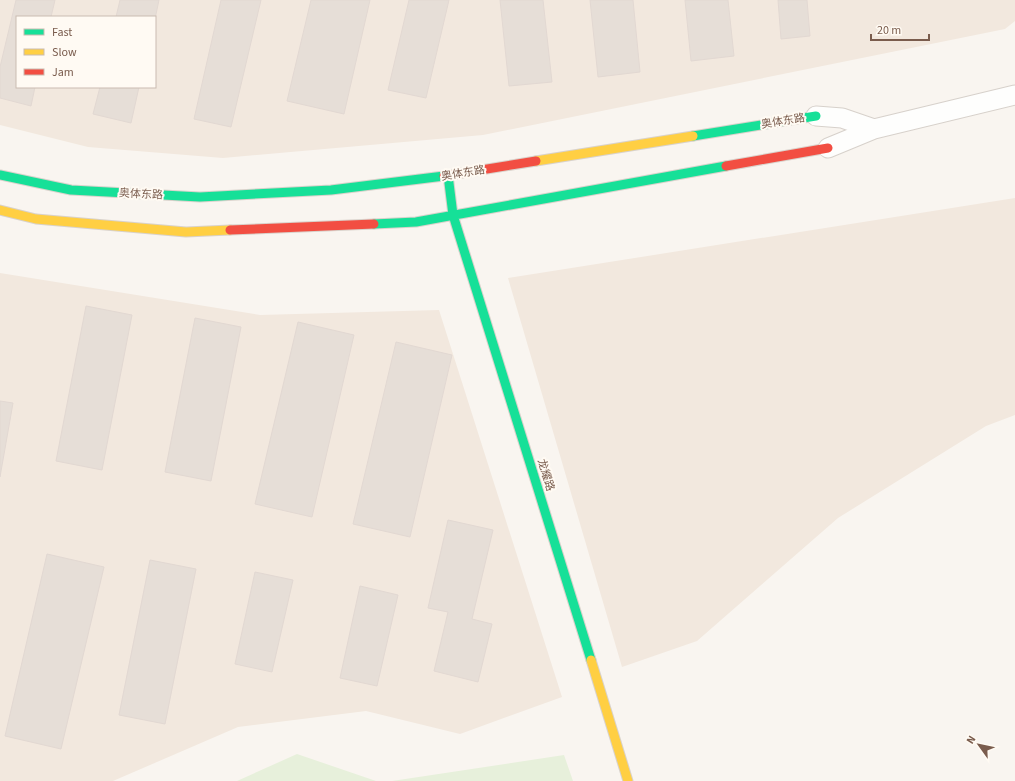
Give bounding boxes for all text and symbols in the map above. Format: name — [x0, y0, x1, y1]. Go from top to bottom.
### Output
legend — [16, 16, 156, 88]
scale bar — [871, 16, 929, 42]
text: 20 m — [877, 22, 901, 39]
text: Fast — [52, 24, 72, 41]
text: Slow — [52, 44, 77, 61]
text: Jam — [52, 64, 74, 81]
street label: 奥体东路 — [760, 110, 806, 132]
street label: 奥体东路 — [440, 162, 486, 184]
street label: 奥体东路 — [119, 185, 163, 203]
street label: 龙耀路 — [534, 457, 558, 493]
north arrow — [959, 725, 999, 765]
text: N — [963, 733, 979, 747]

